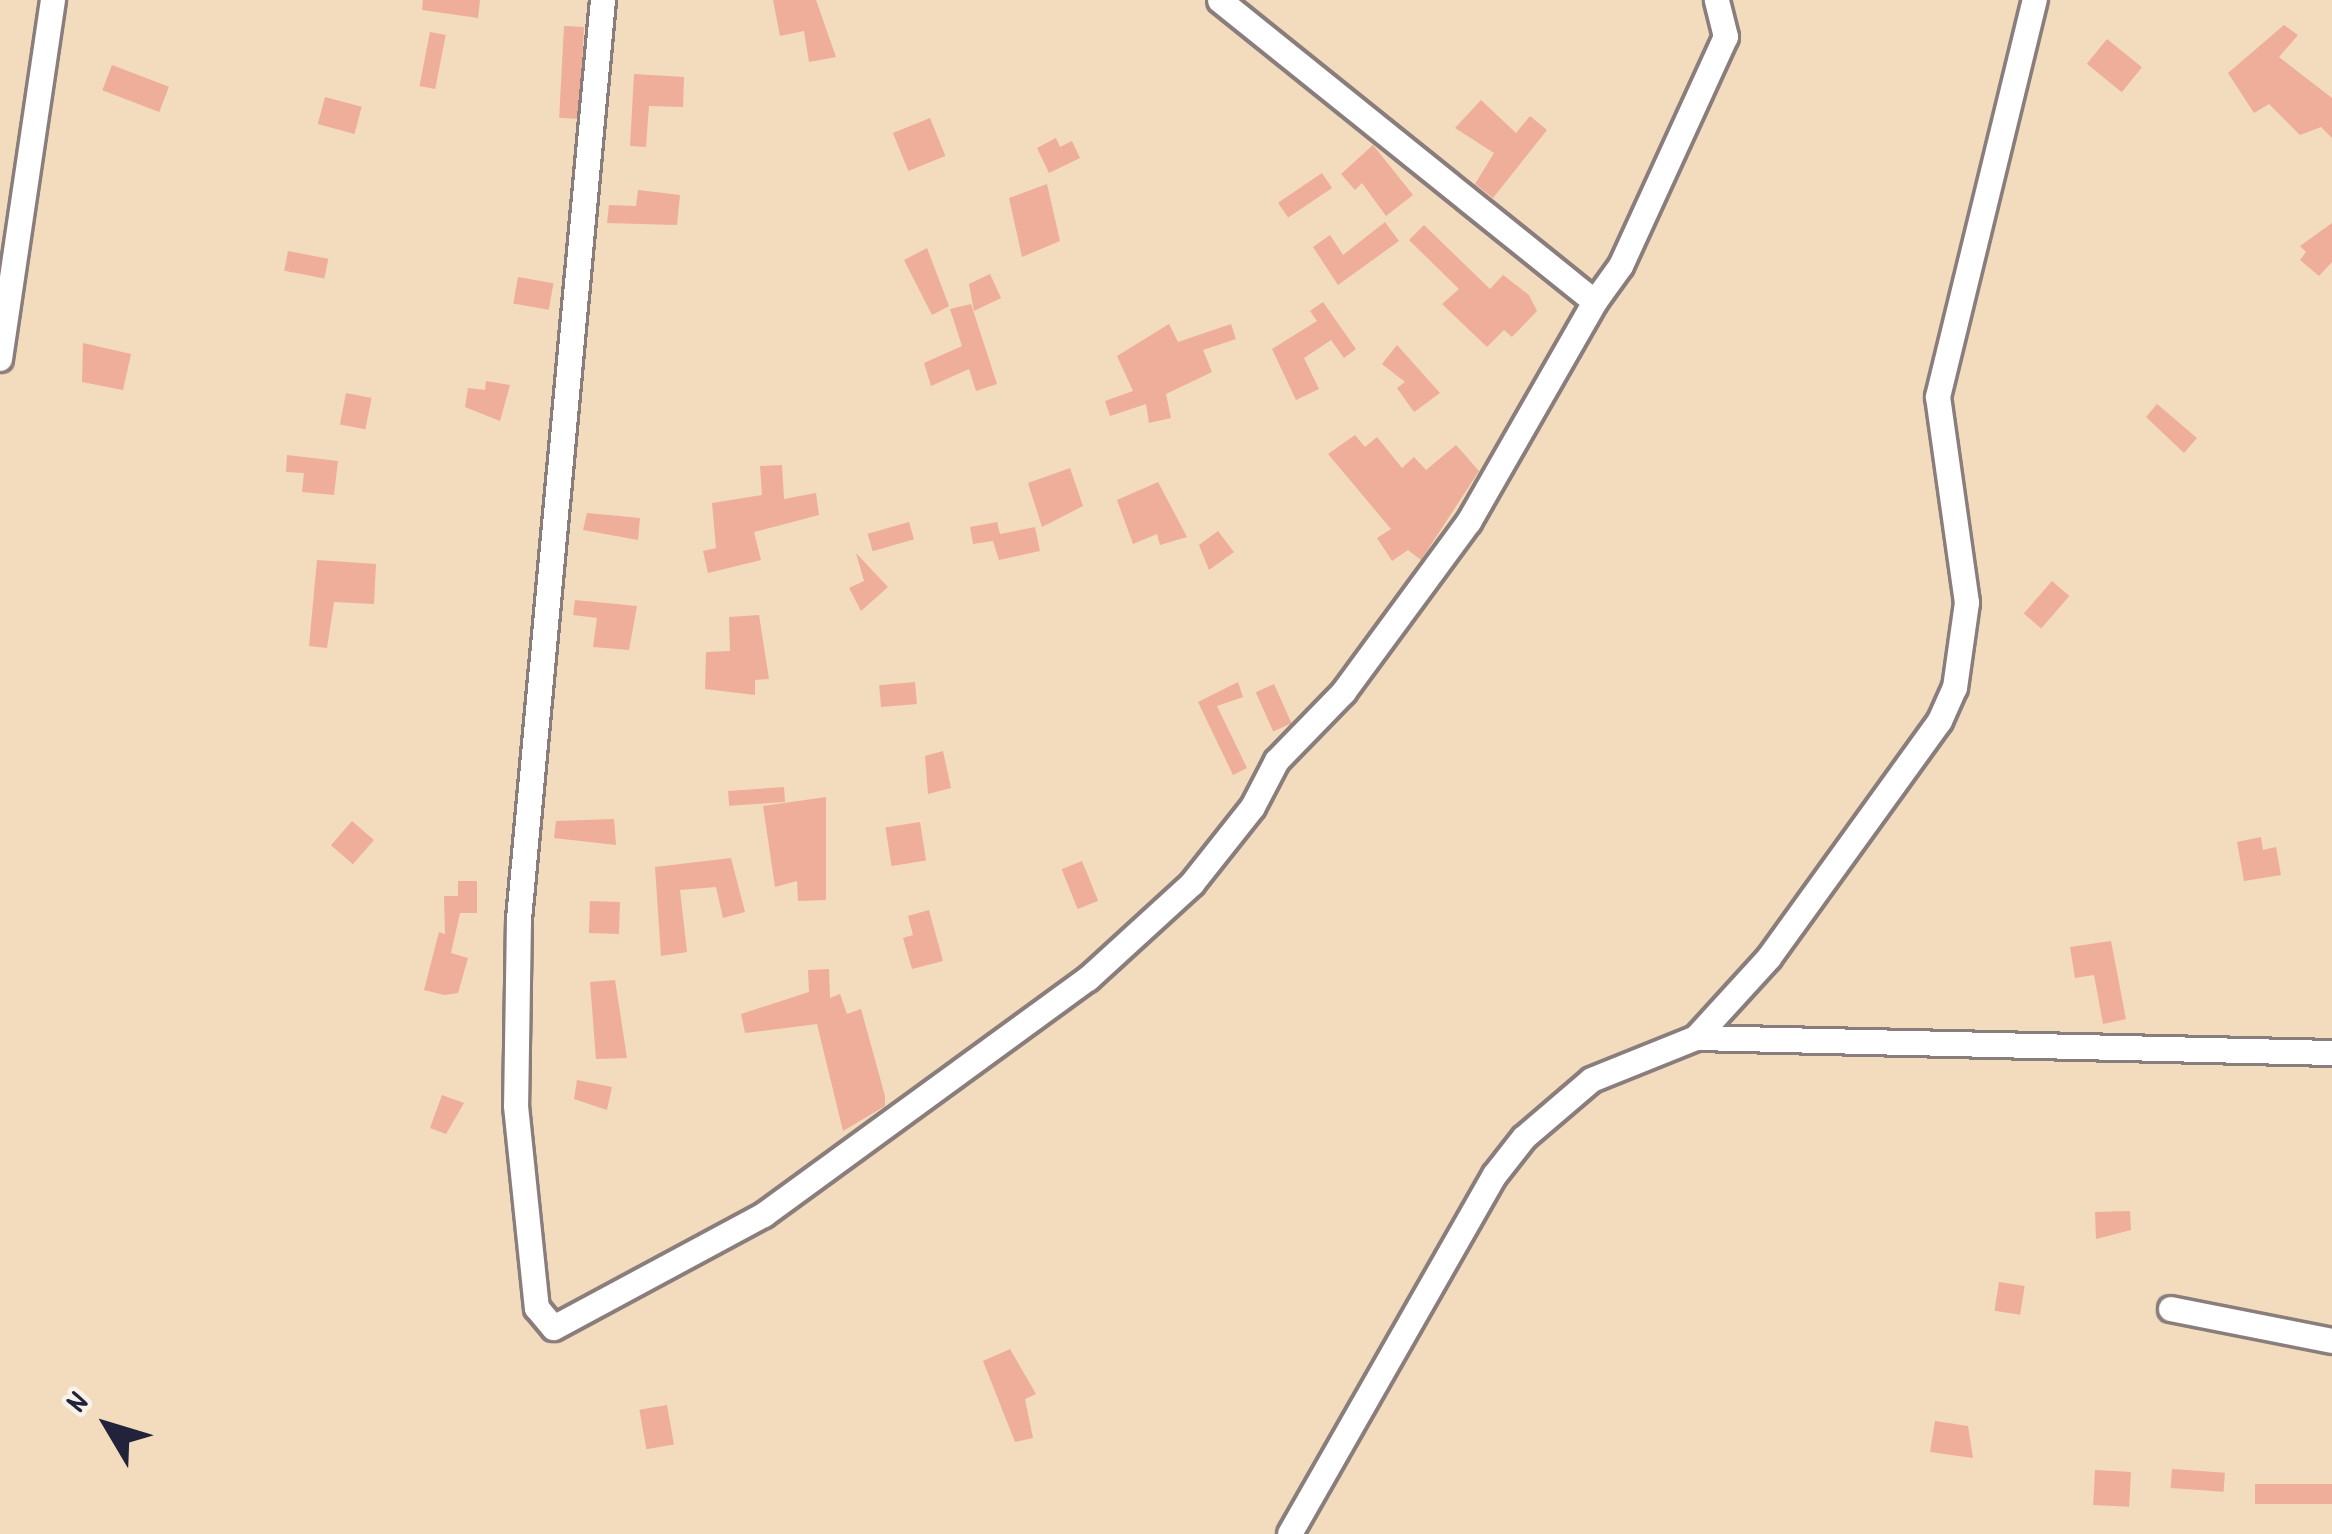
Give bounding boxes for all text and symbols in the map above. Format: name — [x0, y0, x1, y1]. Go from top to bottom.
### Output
north arrow — [48, 1366, 168, 1486]
text: N — [56, 1383, 103, 1424]

